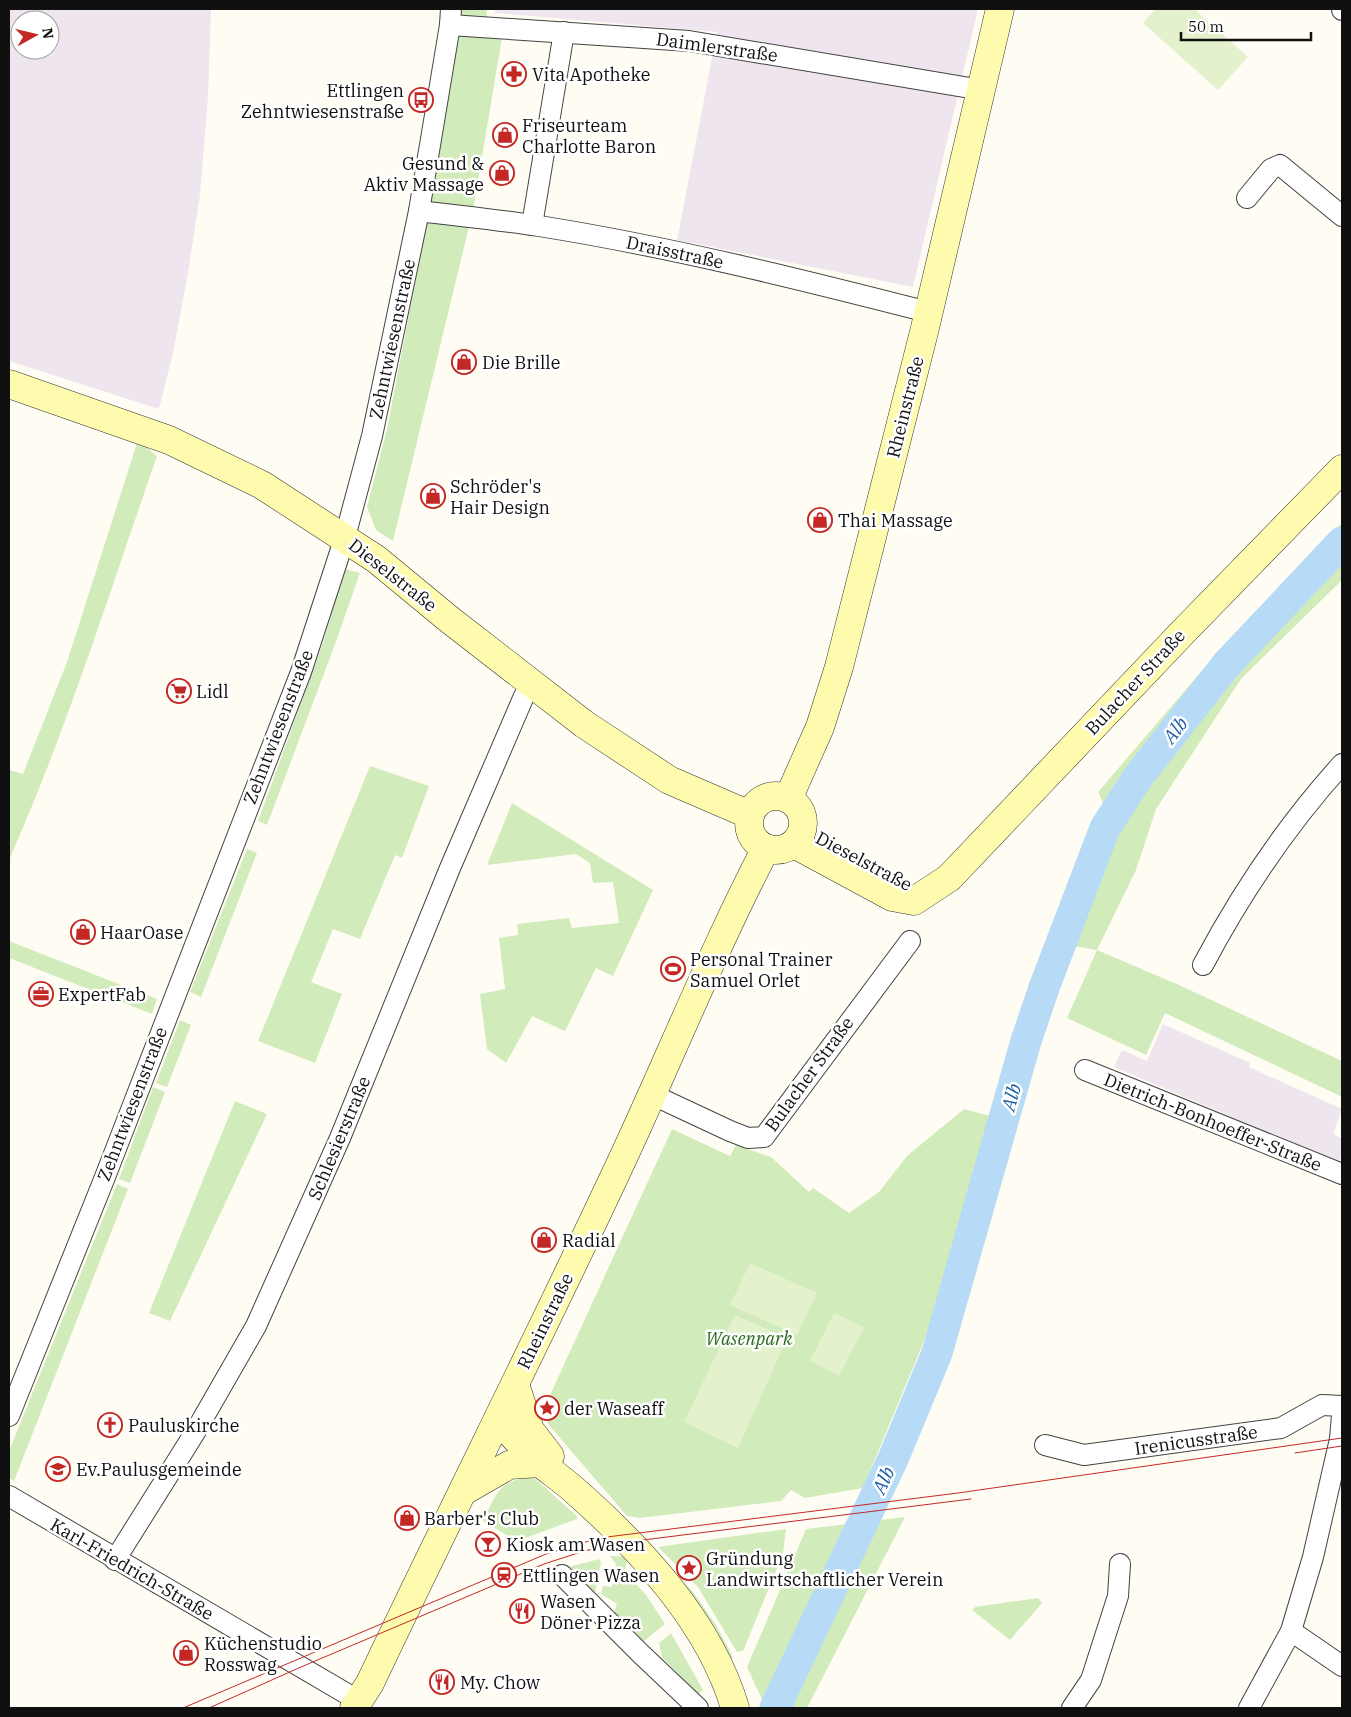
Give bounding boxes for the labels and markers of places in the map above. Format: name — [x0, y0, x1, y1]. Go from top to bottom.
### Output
pharmacy icon: Vita Apotheke — [501, 61, 527, 87]
place label: Vita Apotheke — [532, 63, 650, 86]
place label: Ettlingen Zehntwiesenstraße — [241, 79, 404, 123]
bus stop icon: Ettlingen Zehntwiesenstraße — [408, 87, 434, 113]
place label: Friseurteam Charlotte Baron — [522, 114, 656, 158]
shop icon: Friseurteam Charlotte Baron — [492, 122, 518, 148]
place label: Gesund & Aktiv Massage — [364, 152, 484, 196]
shop icon: Gesund & Aktiv Massage — [489, 160, 515, 186]
shop icon: Die Brille — [451, 349, 477, 375]
place label: Die Brille — [482, 351, 560, 374]
place label: Schröder's Hair Design — [450, 475, 550, 519]
shop icon: Schröder's Hair Design — [420, 483, 446, 509]
shop icon: Thai Massage — [807, 507, 833, 533]
place label: Thai Massage — [838, 509, 953, 532]
supermarket icon: Lidl — [166, 678, 192, 704]
place label: Lidl — [196, 680, 229, 703]
shop icon: HaarOase — [70, 919, 96, 945]
place label: HaarOase — [100, 921, 183, 944]
place label: Personal Trainer Samuel Orlet — [690, 948, 832, 992]
sports icon: Personal Trainer Samuel Orlet — [660, 956, 686, 982]
office icon: ExpertFab — [28, 981, 54, 1007]
place label: ExpertFab — [58, 983, 146, 1006]
shop icon: Radial — [531, 1227, 557, 1253]
place label: Radial — [562, 1229, 616, 1252]
place icon: der Waseaff — [534, 1395, 560, 1421]
place label: der Waseaff — [564, 1397, 665, 1420]
church icon: Pauluskirche — [97, 1412, 123, 1438]
place label: Pauluskirche — [128, 1414, 240, 1437]
school or university icon: Ev.Paulusgemeinde — [45, 1456, 71, 1482]
place label: Ev.Paulusgemeinde — [76, 1458, 242, 1481]
shop icon: Barber's Club — [394, 1505, 420, 1531]
place label: Barber's Club — [424, 1507, 539, 1530]
bar icon: Kiosk am Wasen — [475, 1531, 501, 1557]
place label: Kiosk am Wasen — [506, 1533, 645, 1556]
place label: Gründung Landwirtschaftlicher Verein — [706, 1547, 943, 1591]
place icon: Gründung Landwirtschaftlicher Verein — [676, 1555, 702, 1581]
station icon: Ettlingen Wasen — [491, 1562, 517, 1588]
place label: Ettlingen Wasen — [522, 1564, 660, 1587]
place label: Wasen Döner Pizza — [540, 1590, 641, 1634]
restaurant icon: Wasen Döner Pizza — [509, 1598, 535, 1624]
place label: Küchenstudio Rosswag — [204, 1632, 322, 1676]
shop icon: Küchenstudio Rosswag — [173, 1640, 199, 1666]
restaurant icon: My. Chow — [429, 1669, 455, 1695]
place label: My. Chow — [460, 1671, 540, 1694]

